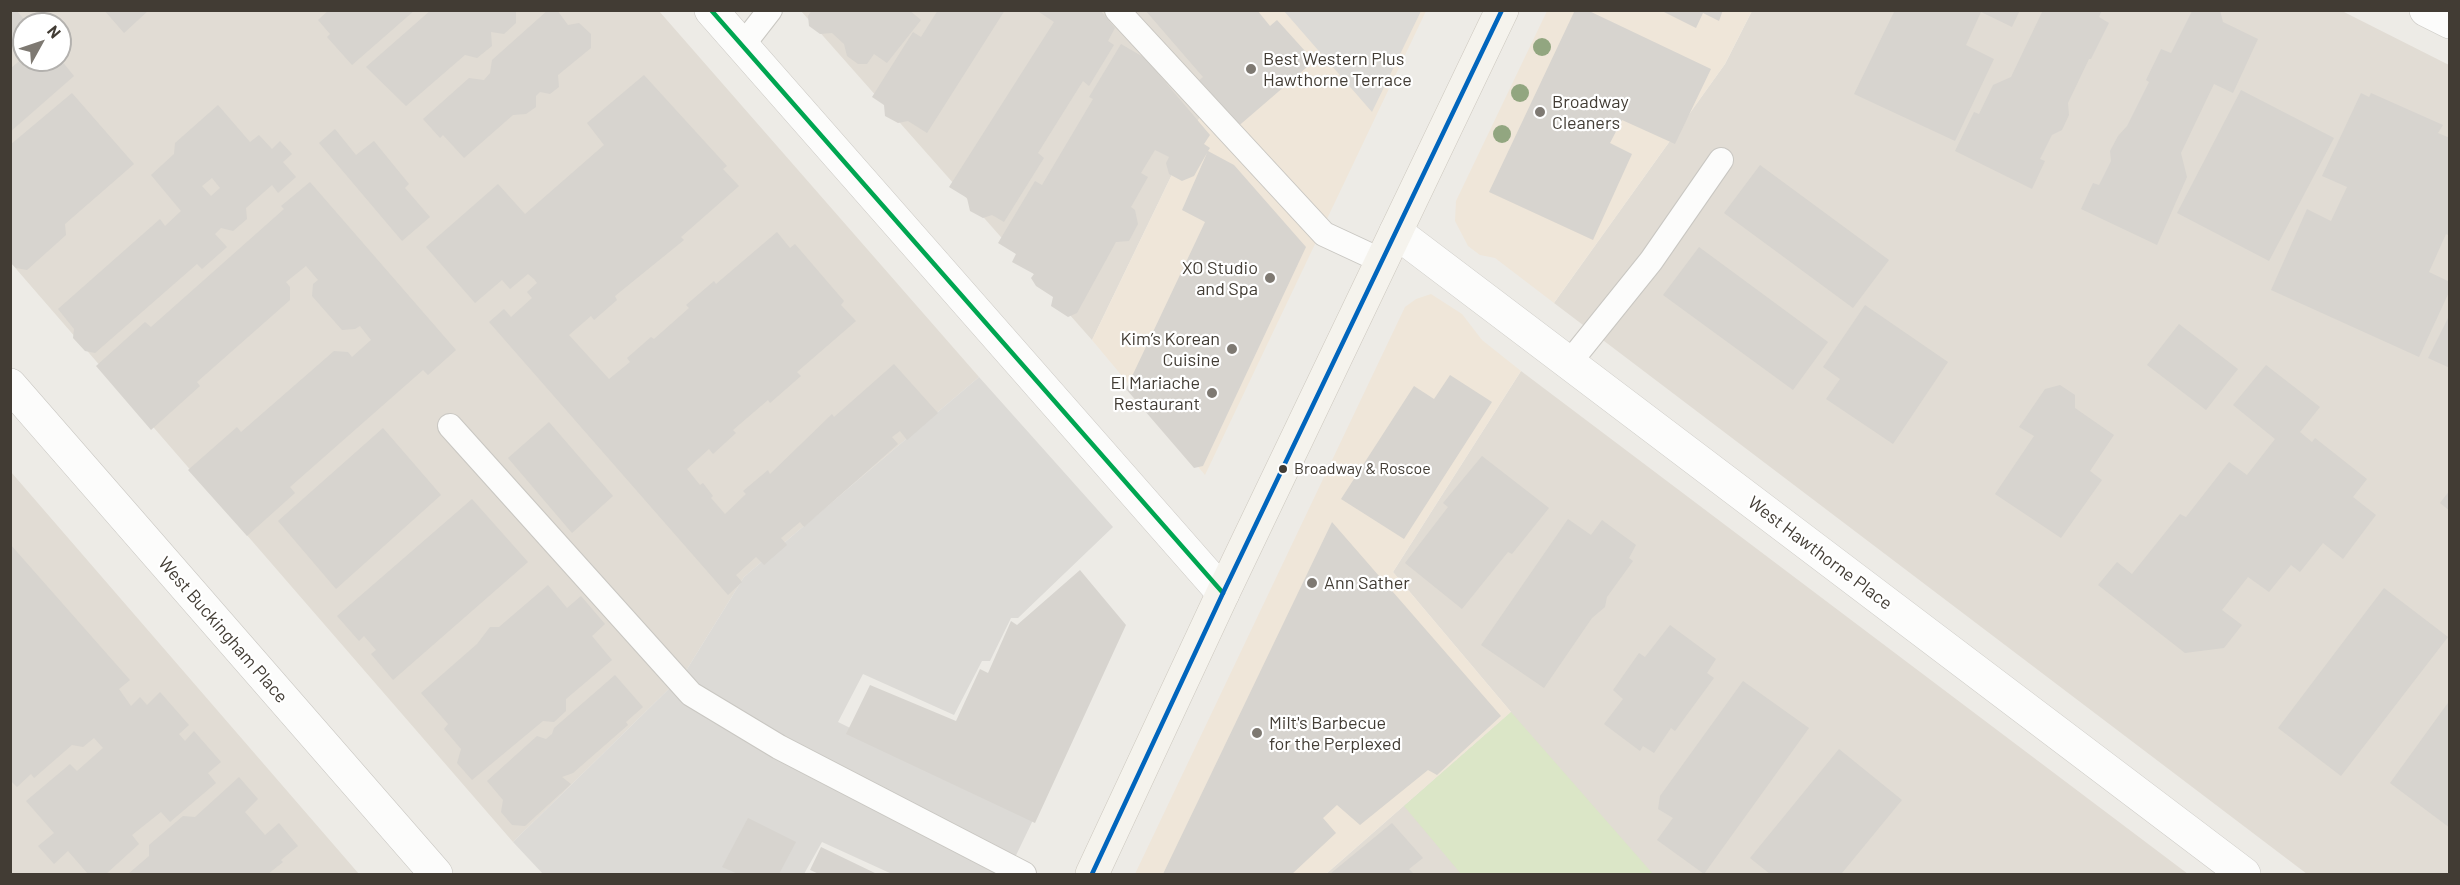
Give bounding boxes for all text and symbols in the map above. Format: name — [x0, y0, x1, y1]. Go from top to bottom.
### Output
north arrow — [12, 12, 72, 72]
text: N — [44, 21, 65, 42]
place label: Best Western Plus Hawthorne Terrace — [1263, 48, 1412, 90]
marker: Best Western Plus Hawthorne Terrace — [1244, 62, 1258, 76]
place label: Broadway Cleaners — [1552, 91, 1629, 134]
marker: Broadway Cleaners — [1533, 105, 1547, 119]
place label: XO Studio and Spa — [1182, 257, 1258, 300]
marker: XO Studio and Spa — [1263, 271, 1277, 285]
place label: Kim’s Korean Cuisine — [1120, 328, 1220, 370]
marker: Kim’s Korean Cuisine — [1225, 342, 1239, 356]
place label: El Mariache Restaurant — [1110, 372, 1200, 415]
marker: El Mariache Restaurant — [1205, 386, 1219, 400]
place label: Broadway & Roscoe — [1294, 459, 1431, 479]
marker: Broadway & Roscoe — [1277, 463, 1289, 475]
street label: West Hawthorne Place — [1744, 492, 1896, 614]
street label: West Buckingham Place — [154, 553, 292, 707]
place label: Ann Sather — [1324, 572, 1410, 594]
marker: Ann Sather — [1305, 576, 1319, 590]
place label: Milt's Barbecue for the Perplexed — [1269, 712, 1401, 754]
marker: Milt's Barbecue for the Perplexed — [1250, 726, 1264, 740]

